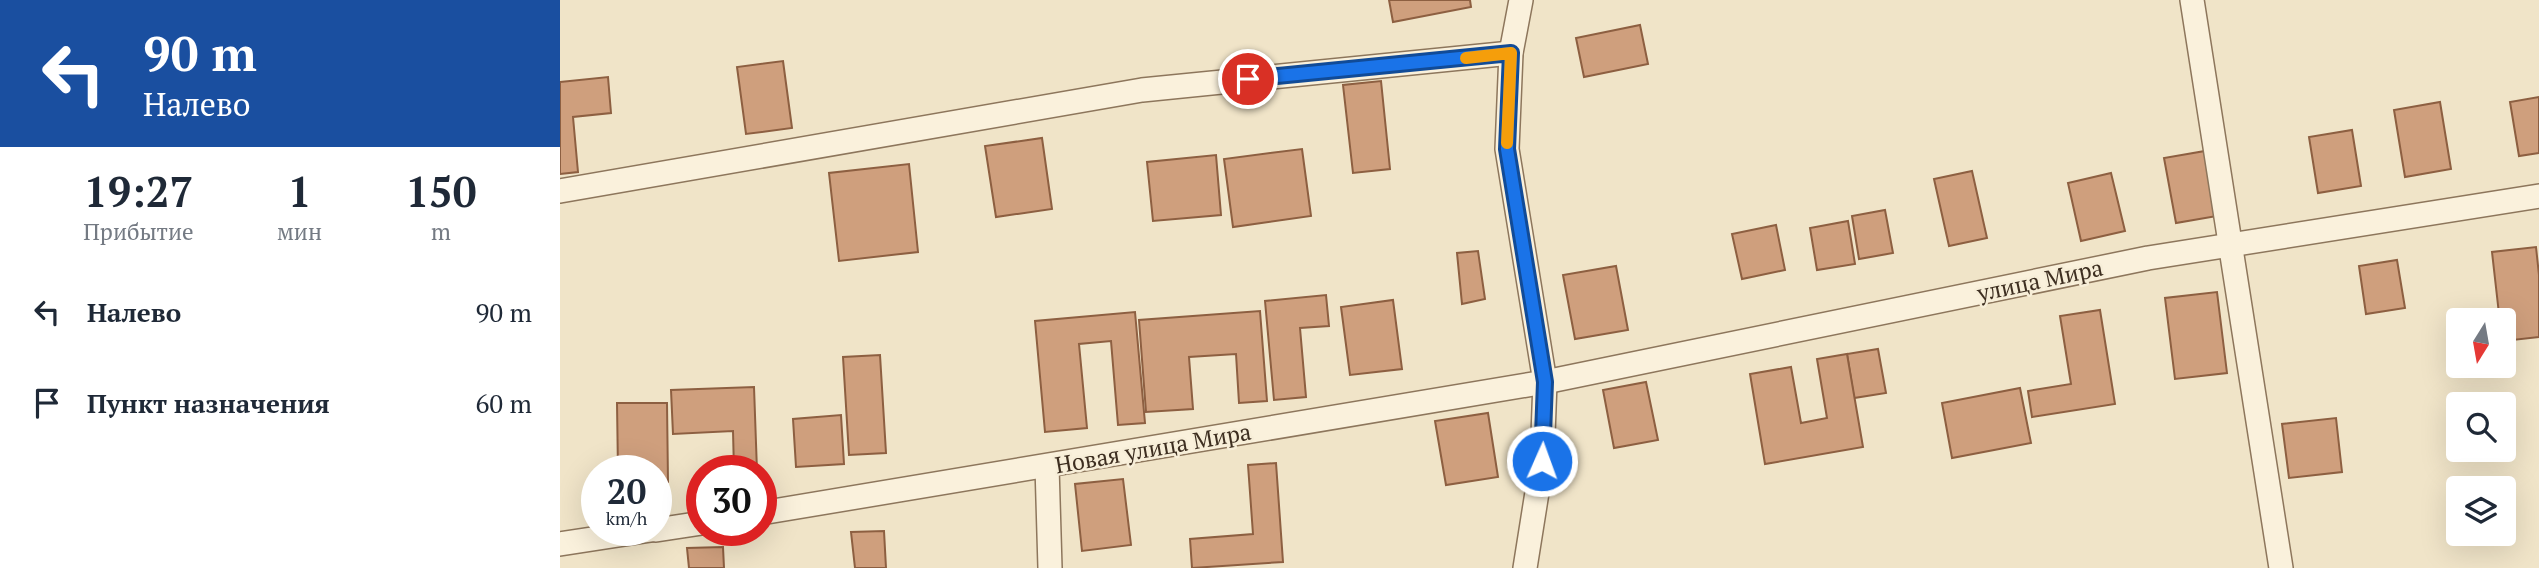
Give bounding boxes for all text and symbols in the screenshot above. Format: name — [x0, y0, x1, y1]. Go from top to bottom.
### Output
text: 90 m — [143, 20, 257, 85]
icon: left — [28, 28, 119, 119]
pin — [1218, 49, 1278, 109]
icon: arrive — [1229, 60, 1267, 98]
text: Налево — [143, 83, 251, 125]
text: 19:27 — [84, 163, 193, 219]
text: 1 — [288, 163, 311, 219]
text: 150 — [405, 163, 477, 219]
text: Прибытие — [83, 216, 194, 247]
text: мин — [277, 216, 322, 247]
text: m — [431, 216, 451, 247]
street label: улица Мира — [1973, 251, 2106, 309]
icon: left — [28, 293, 66, 331]
text: Налево — [87, 295, 181, 329]
text: 90 m — [476, 295, 532, 329]
north arrow — [2446, 308, 2516, 378]
map controls — [2446, 308, 2516, 546]
icon: arrive — [28, 384, 66, 422]
text: Пункт назначения — [87, 386, 330, 420]
text: 60 m — [476, 386, 532, 420]
button: search — [2446, 392, 2516, 462]
street label: Новая улица Мира — [1052, 415, 1254, 481]
position arrow — [1505, 424, 1579, 498]
speed limit sign: 30 — [686, 455, 777, 546]
text: 20 — [607, 468, 646, 514]
button: layers — [2446, 476, 2516, 546]
text: km/h — [606, 506, 647, 530]

